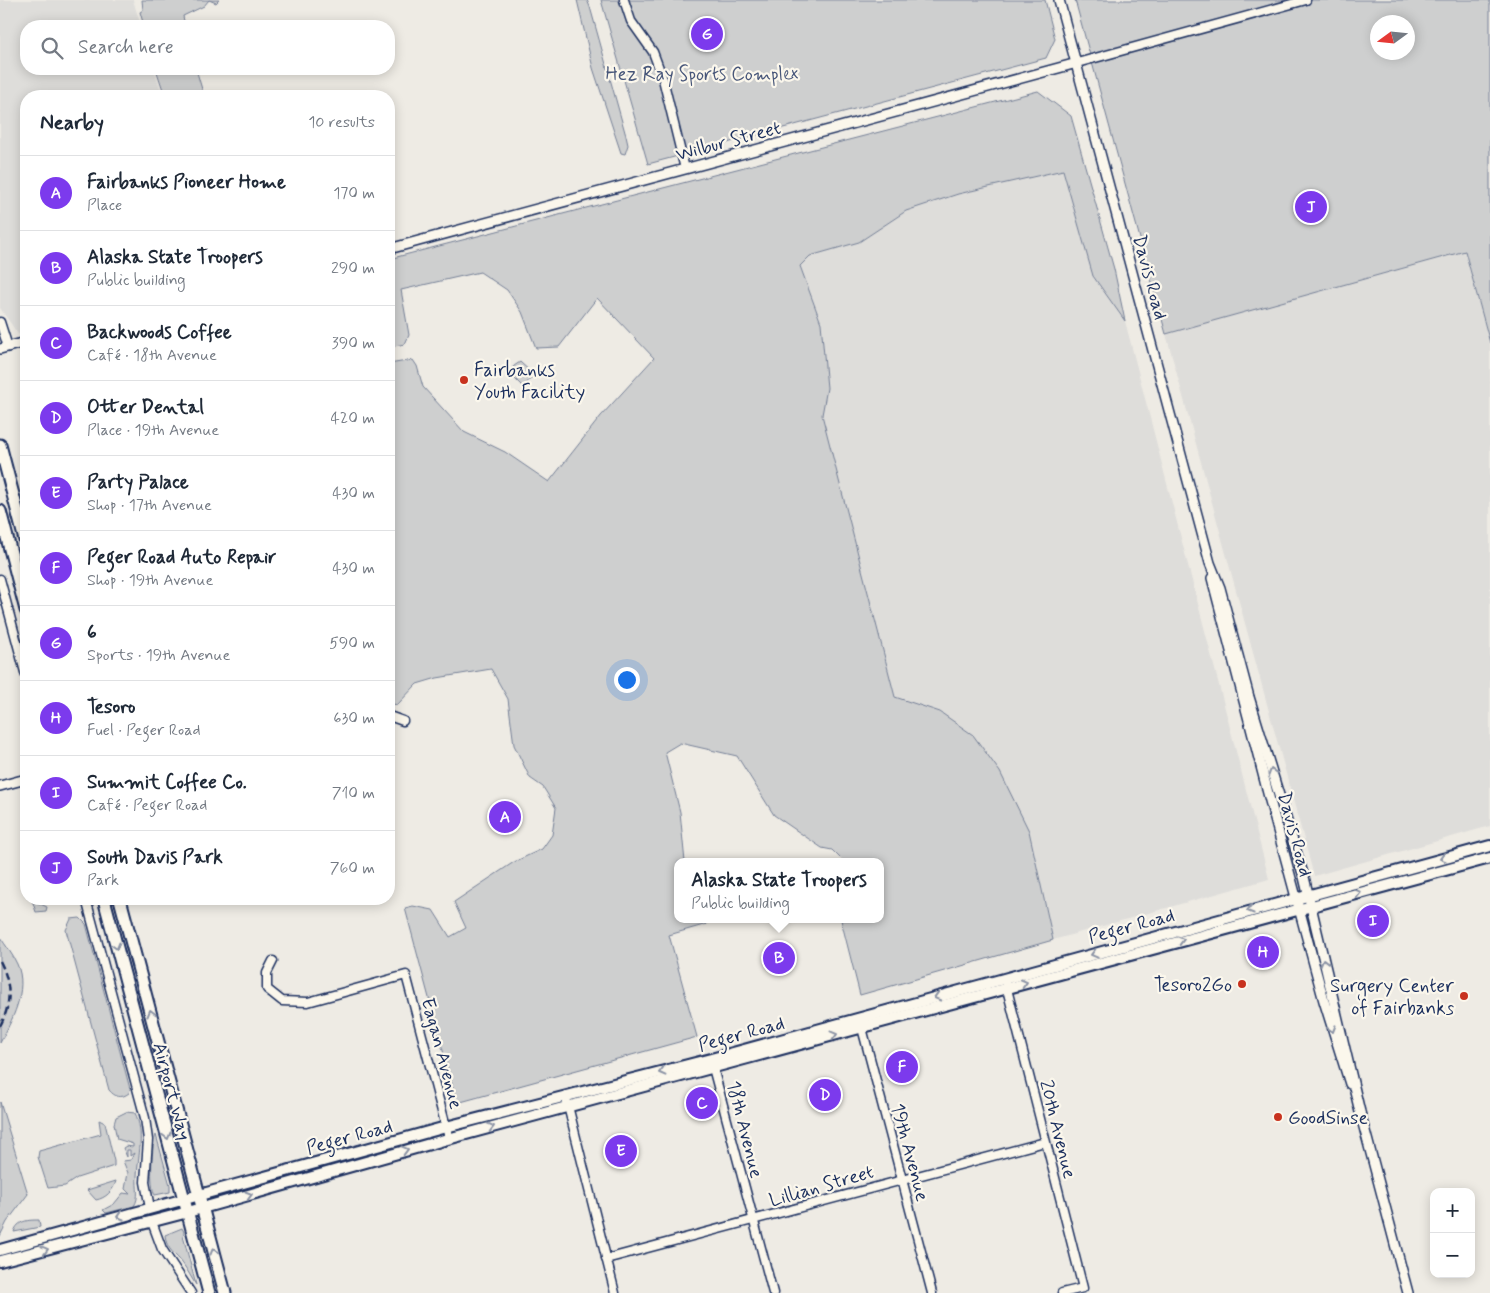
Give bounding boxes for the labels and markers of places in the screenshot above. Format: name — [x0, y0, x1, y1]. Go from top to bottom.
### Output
pin: G — [691, 15, 723, 53]
pin: J — [1295, 188, 1327, 226]
place label: Fairbanks Youth Facility — [474, 358, 585, 405]
marker: Fairbanks Youth Facility — [458, 374, 470, 386]
pin: A — [489, 798, 521, 836]
pin: I — [1357, 902, 1389, 940]
pin: H — [1247, 933, 1279, 971]
pin: B — [763, 939, 795, 977]
place label: Tesoro2Go — [1154, 973, 1232, 998]
place label: Surgery Center of Fairbanks — [1330, 974, 1455, 1021]
marker: Tesoro2Go — [1236, 978, 1248, 990]
marker: Surgery Center of Fairbanks — [1458, 990, 1470, 1002]
pin: F — [886, 1048, 918, 1086]
pin: D — [809, 1076, 841, 1114]
pin: C — [686, 1084, 718, 1122]
place label: GoodSinse — [1288, 1106, 1368, 1131]
marker: GoodSinse — [1272, 1111, 1284, 1123]
pin: E — [605, 1132, 637, 1170]

